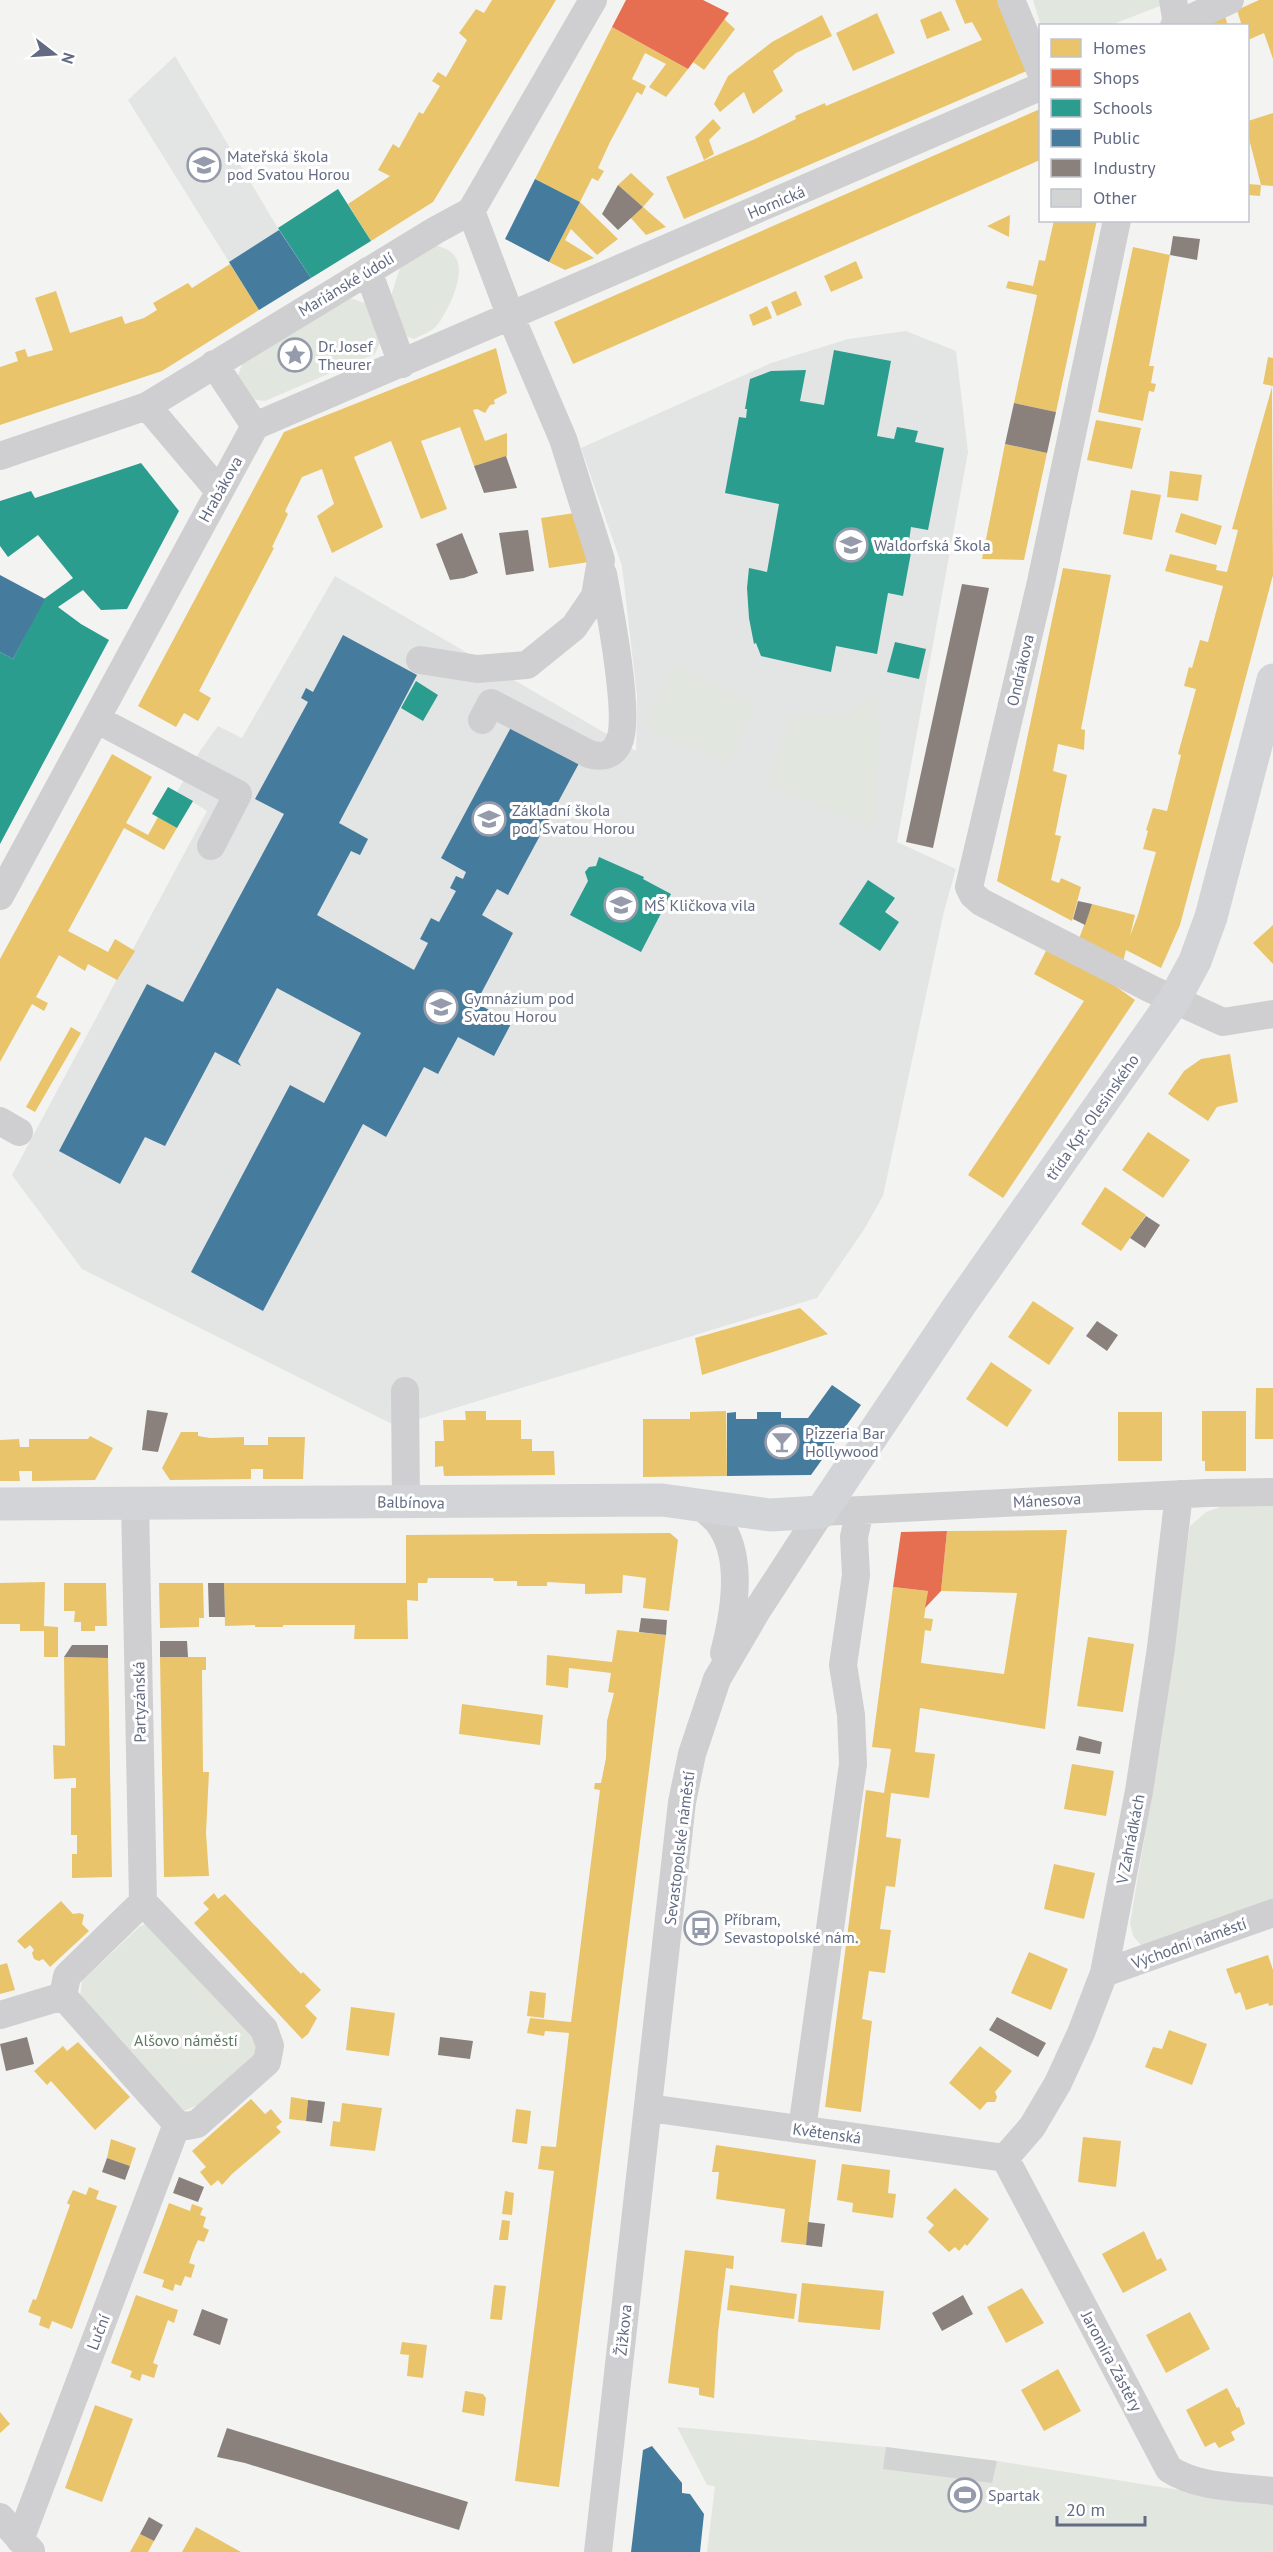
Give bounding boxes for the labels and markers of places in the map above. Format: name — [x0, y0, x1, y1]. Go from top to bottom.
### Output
place label: Mateřská škola pod Svatou Horou — [227, 146, 350, 184]
school or university icon: Mateřská škola pod Svatou Horou — [186, 147, 222, 183]
place label: Dr. Josef Theurer — [318, 336, 373, 374]
place icon: Dr. Josef Theurer — [277, 337, 313, 373]
school or university icon: Waldorfská Škola — [833, 527, 869, 563]
place label: Waldorfská Škola — [874, 535, 991, 555]
place label: Základní škola pod Svatou Horou — [512, 800, 635, 838]
school or university icon: Základní škola pod Svatou Horou — [471, 801, 507, 837]
school or university icon: MŠ Kličkova vila — [603, 887, 639, 923]
place label: MŠ Kličkova vila — [644, 895, 756, 915]
place label: Gymnázium pod Svatou Horou — [464, 988, 574, 1026]
school or university icon: Gymnázium pod Svatou Horou — [423, 989, 459, 1025]
place label: Pizzeria Bar Hollywood — [805, 1423, 886, 1461]
bar icon: Pizzeria Bar Hollywood — [764, 1424, 800, 1460]
place label: Příbram, Sevastopolské nám. — [724, 1909, 858, 1947]
bus stop icon: Příbram, Sevastopolské nám. — [683, 1910, 719, 1946]
sports icon: Spartak — [947, 2477, 983, 2513]
place label: Spartak — [988, 2485, 1040, 2505]

